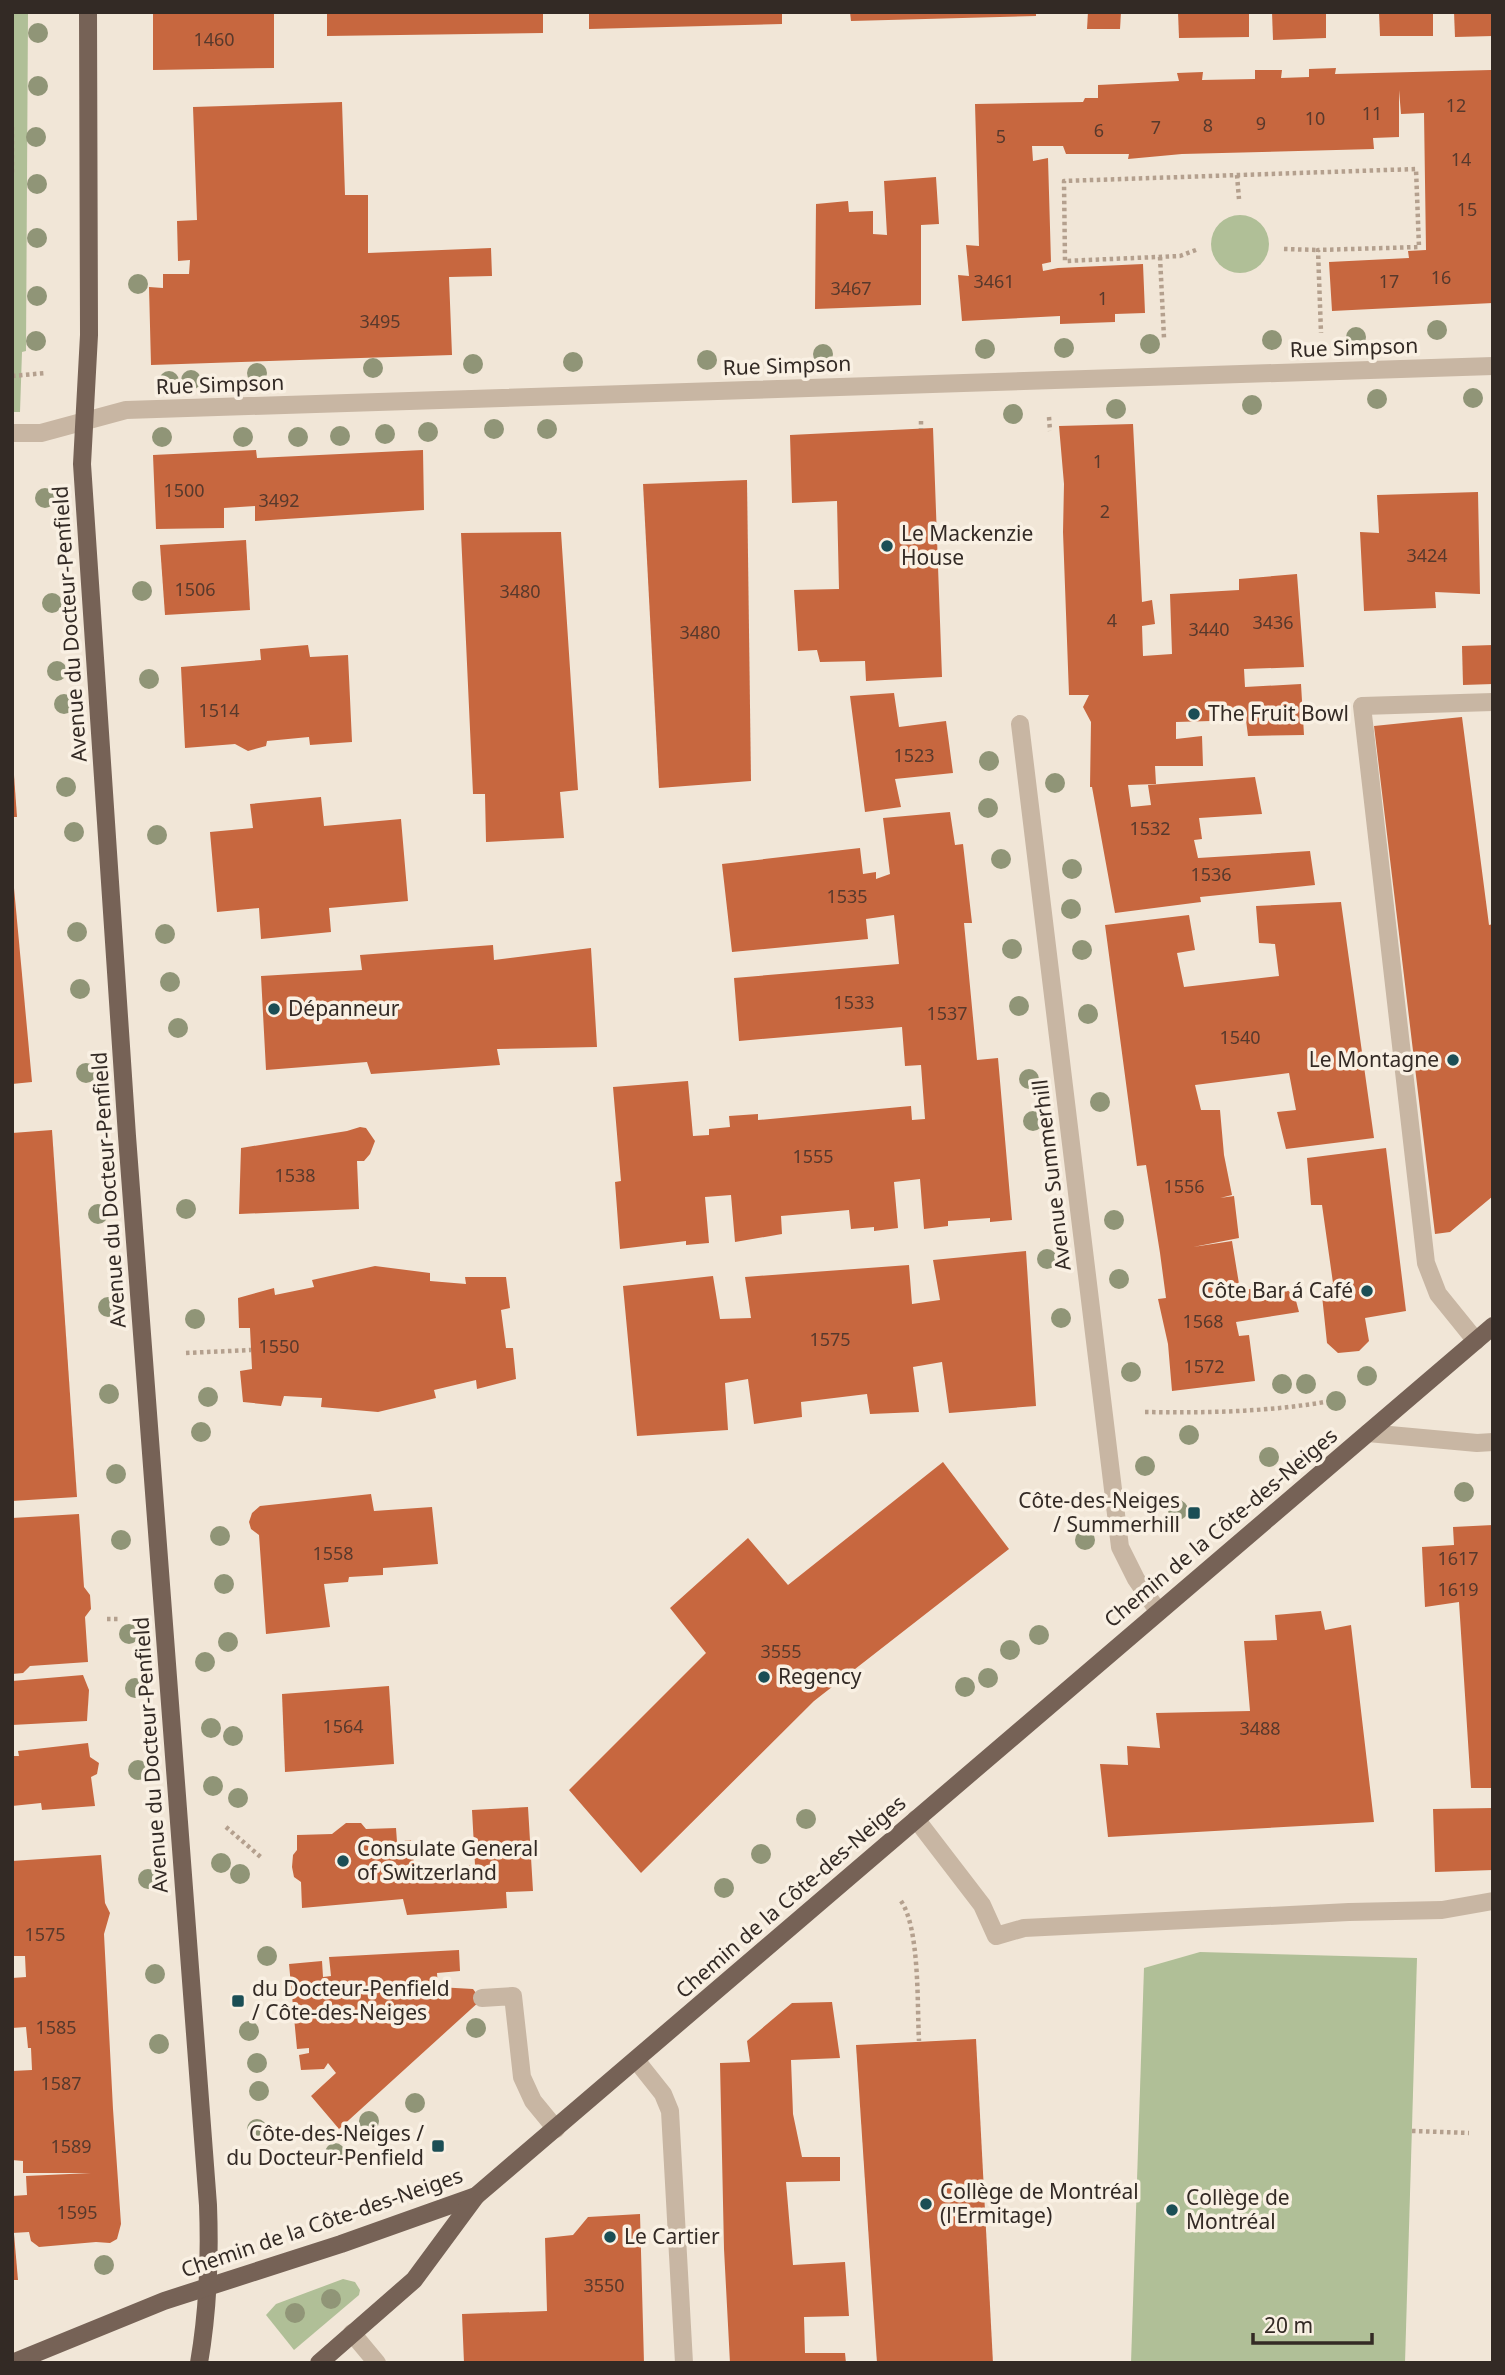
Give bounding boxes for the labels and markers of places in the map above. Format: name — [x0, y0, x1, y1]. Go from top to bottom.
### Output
place label: Le Mackenzie House — [901, 519, 1033, 571]
marker: Le Mackenzie House — [879, 538, 895, 554]
place label: The Fruit Bowl — [1208, 699, 1349, 727]
marker: The Fruit Bowl — [1186, 706, 1202, 722]
place label: Dépanneur — [288, 994, 400, 1022]
marker: Dépanneur — [266, 1001, 282, 1017]
place label: Le Montagne — [1309, 1045, 1439, 1073]
marker: Le Montagne — [1445, 1052, 1461, 1068]
place label: Côte Bar á Café — [1201, 1276, 1353, 1304]
marker: Côte Bar á Café — [1359, 1283, 1375, 1299]
place label: Côte-des-Neiges / Summerhill — [1018, 1486, 1180, 1538]
marker: Côte-des-Neiges / Summerhill — [1186, 1505, 1202, 1521]
place label: Regency — [778, 1662, 862, 1690]
marker: Regency — [756, 1669, 772, 1685]
place label: Consulate General of Switzerland — [357, 1834, 538, 1886]
marker: Consulate General of Switzerland — [335, 1853, 351, 1869]
place label: du Docteur-Penfield / Côte-des-Neiges — [252, 1974, 450, 2026]
marker: du Docteur-Penfield / Côte-des-Neiges — [230, 1993, 246, 2009]
place label: Côte-des-Neiges / du Docteur-Penfield — [226, 2119, 424, 2171]
marker: Côte-des-Neiges / du Docteur-Penfield — [430, 2138, 446, 2154]
place label: Collège de Montréal (l'Ermitage) — [940, 2177, 1139, 2229]
place label: Collège de Montréal — [1186, 2183, 1290, 2235]
marker: Collège de Montréal (l'Ermitage) — [918, 2196, 934, 2212]
marker: Collège de Montréal — [1164, 2202, 1180, 2218]
place label: Le Cartier — [624, 2222, 720, 2250]
marker: Le Cartier — [602, 2229, 618, 2245]

